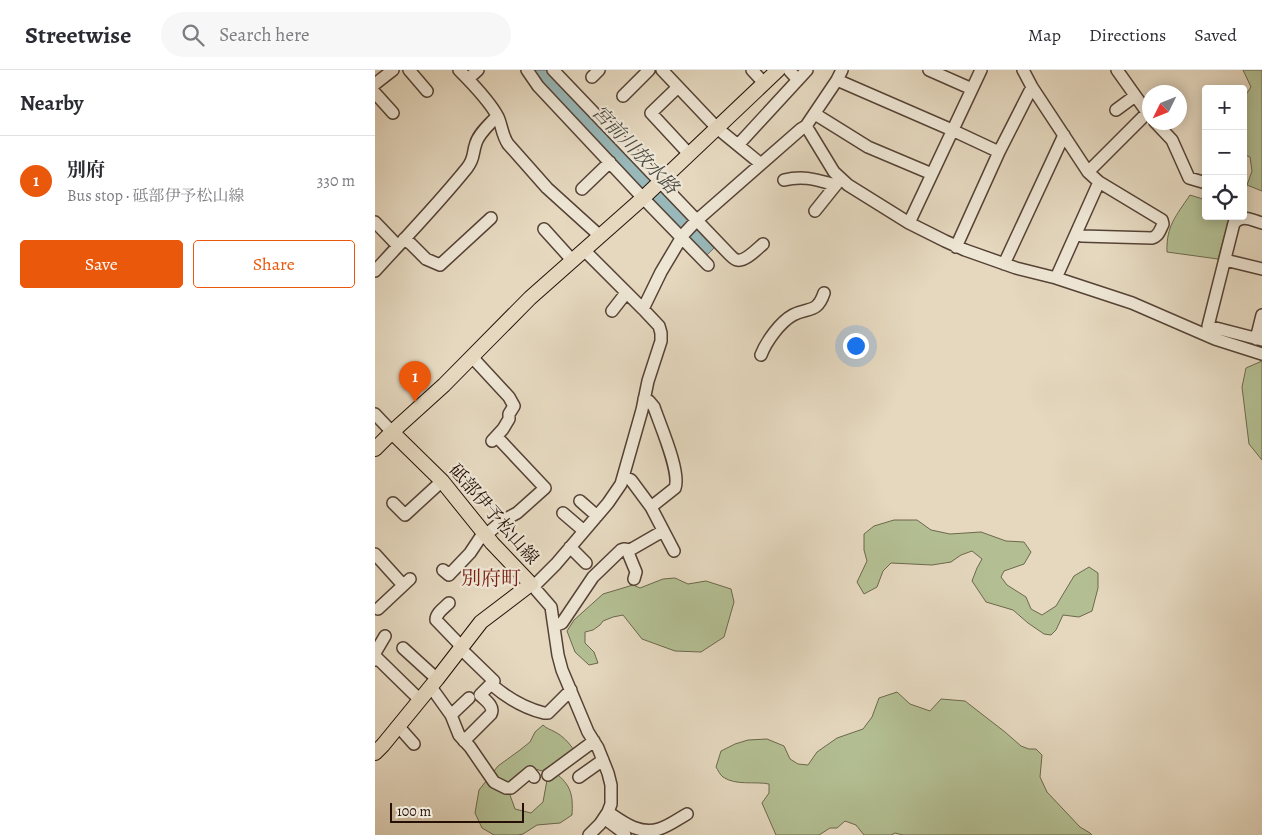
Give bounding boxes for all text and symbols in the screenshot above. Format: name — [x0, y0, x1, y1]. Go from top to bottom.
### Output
search box — [161, 12, 511, 57]
text: Streetwise — [25, 19, 131, 51]
icon: search — [179, 21, 207, 49]
text: Search here — [219, 22, 310, 48]
text: Map — [1028, 23, 1061, 47]
text: Directions — [1089, 23, 1166, 47]
text: Saved — [1194, 23, 1237, 47]
north arrow — [1142, 85, 1187, 130]
map controls — [1202, 85, 1247, 220]
button: + — [1202, 85, 1247, 130]
text: Nearby — [20, 89, 83, 117]
water label: 宮前川放水路 — [586, 100, 686, 201]
button: − — [1202, 130, 1247, 175]
text: 別府 — [67, 157, 105, 183]
text: 1 — [33, 170, 39, 192]
text: 330 m — [317, 170, 355, 192]
button: locate — [1202, 175, 1247, 220]
text: Bus stop · 砥部伊予松山線 — [67, 185, 244, 207]
button: Save — [20, 240, 183, 288]
button: Share — [193, 240, 355, 288]
your location — [843, 333, 869, 359]
pin: 1 — [399, 361, 431, 402]
street label: 砥部伊予松山線 — [444, 459, 544, 569]
district label: 別府町 — [461, 565, 521, 592]
scale bar — [390, 800, 524, 823]
text: 100 m — [397, 802, 431, 821]

